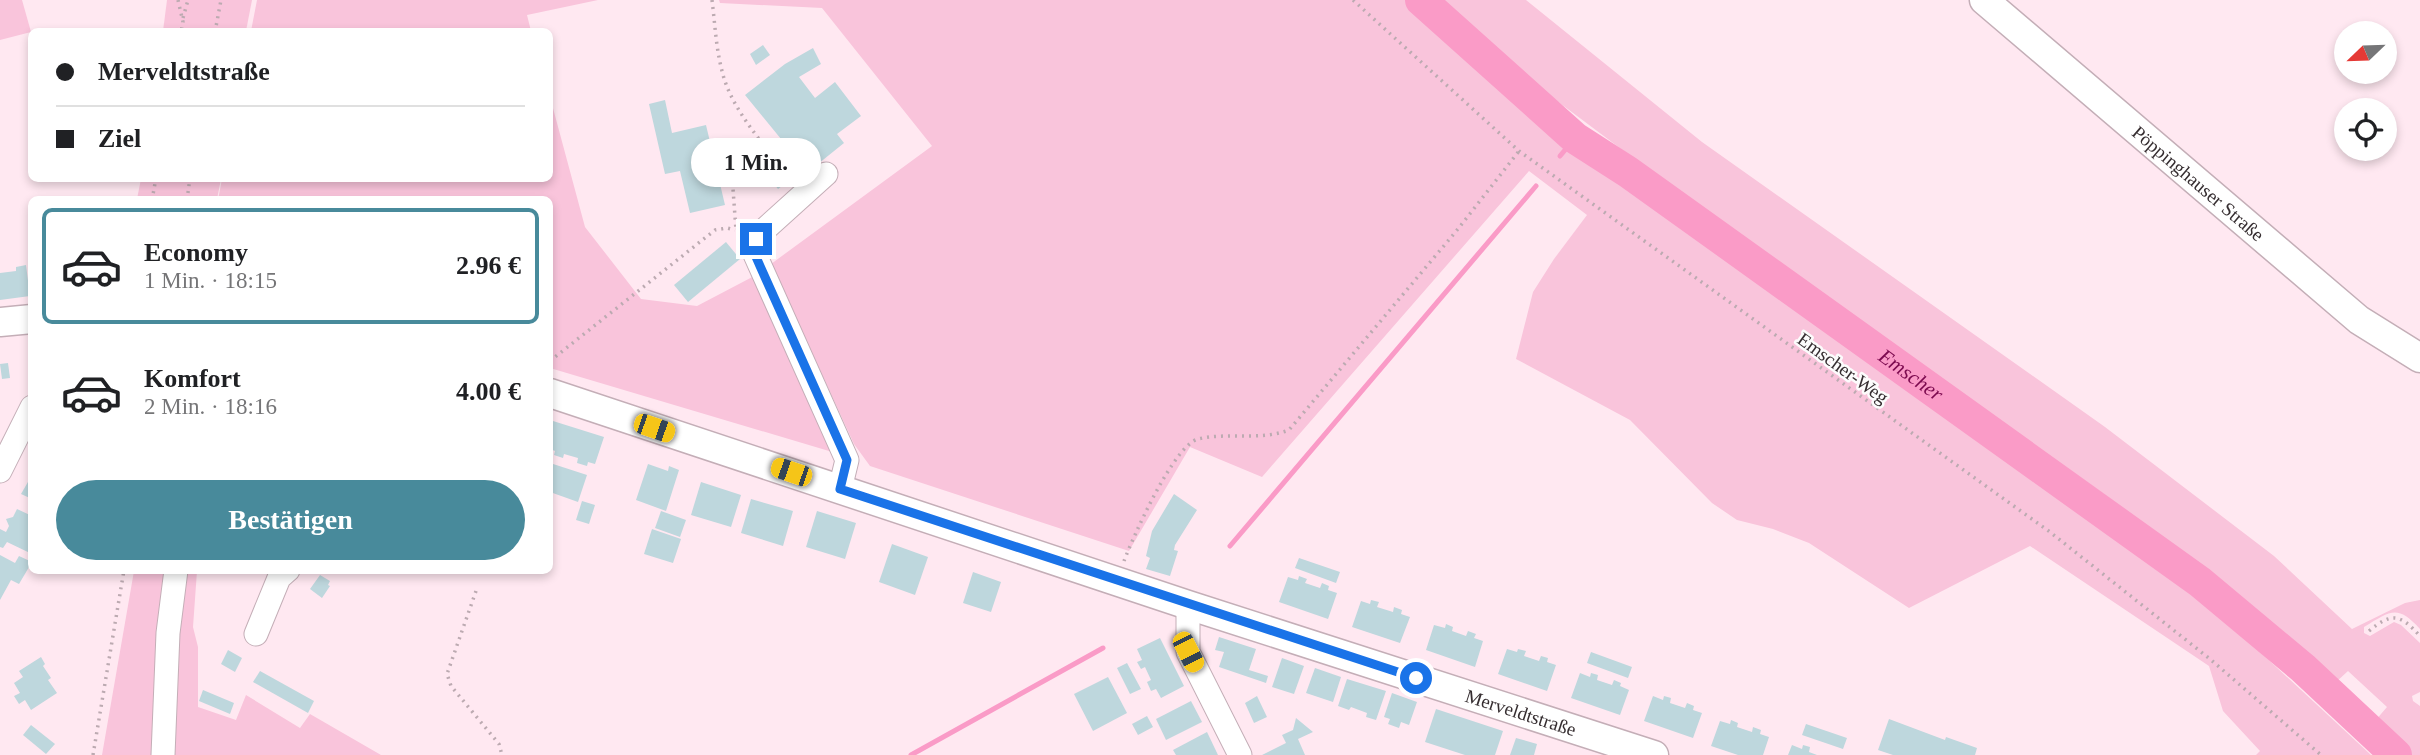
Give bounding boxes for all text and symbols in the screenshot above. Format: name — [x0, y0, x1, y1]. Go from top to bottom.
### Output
north arrow — [2334, 21, 2398, 84]
map controls — [2334, 21, 2397, 161]
text: Merveldtstraße — [98, 57, 270, 86]
button: locate — [2334, 98, 2397, 161]
street label: Pöppinghauser Straße — [2128, 121, 2269, 245]
text: Ziel — [98, 124, 141, 153]
callout: 1 Min. — [691, 138, 821, 187]
text: 1 Min. — [724, 150, 788, 175]
route end — [740, 223, 772, 255]
icon: car — [60, 235, 123, 298]
text: Economy — [144, 238, 248, 267]
text: 2.96 € — [456, 251, 521, 280]
text: 1 Min. · 18:15 — [144, 268, 277, 293]
street label: Emscher-Weg — [1794, 328, 1893, 408]
water label: Emscher — [1873, 343, 1949, 407]
icon: car — [60, 361, 123, 424]
text: Komfort — [144, 364, 241, 393]
text: 4.00 € — [456, 377, 521, 406]
text: 2 Min. · 18:16 — [144, 394, 277, 419]
car — [631, 411, 678, 445]
car — [768, 455, 815, 489]
button: Bestätigen — [56, 480, 525, 560]
car — [1170, 629, 1207, 675]
route start — [1400, 662, 1432, 694]
street label: Merveldtstraße — [1463, 685, 1579, 740]

